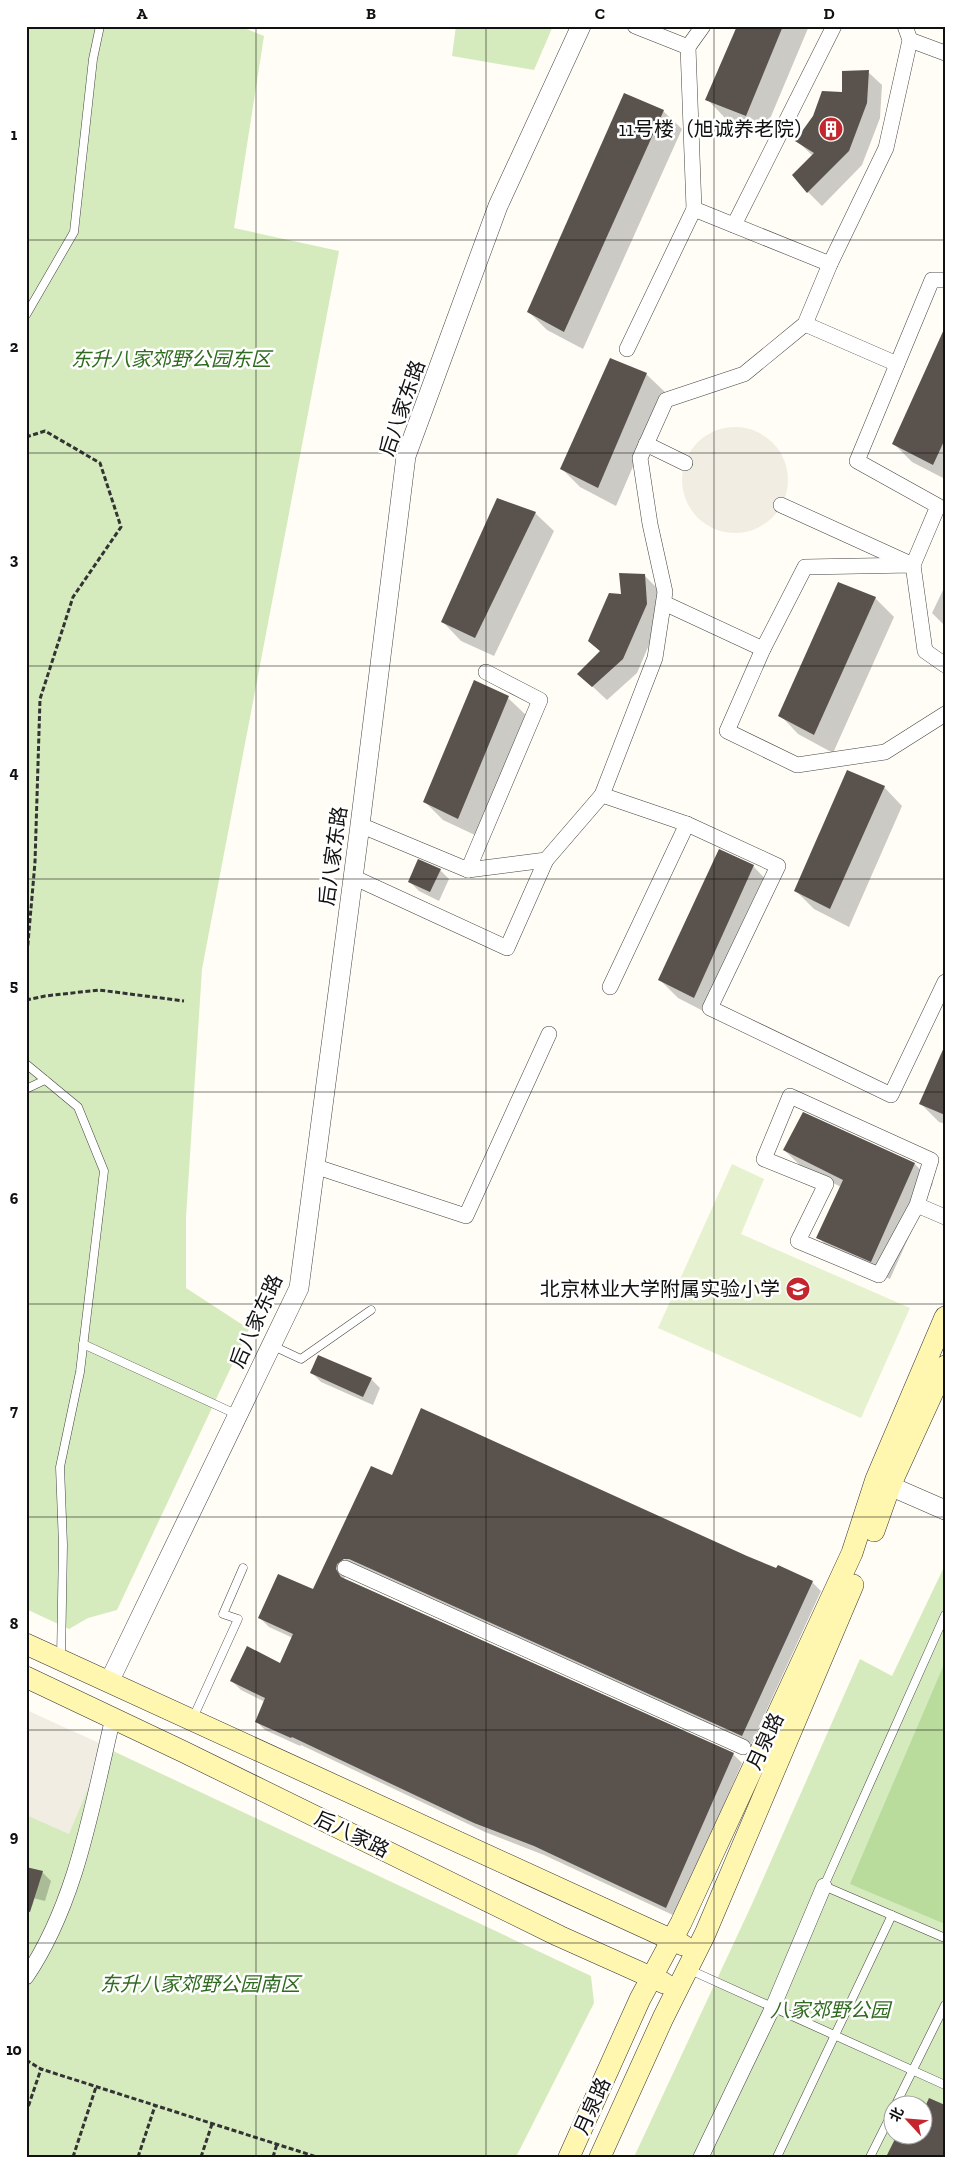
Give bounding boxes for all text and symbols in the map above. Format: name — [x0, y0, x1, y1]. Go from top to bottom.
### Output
text: A — [137, 4, 148, 23]
text: B — [366, 4, 376, 23]
text: C — [595, 4, 605, 23]
text: D — [823, 4, 835, 23]
building icon: 11号楼（旭诚养老院） — [818, 116, 844, 142]
place label: 11号楼（旭诚养老院） — [619, 117, 814, 141]
text: 1 — [11, 125, 18, 144]
text: 2 — [10, 337, 19, 356]
park label: 东升八家郊野公园东区 — [71, 347, 274, 371]
street label: 后八家东路 — [374, 357, 430, 459]
text: 3 — [10, 550, 19, 569]
text: 4 — [9, 763, 19, 782]
street label: 后八家东路 — [314, 805, 352, 907]
text: 5 — [10, 976, 18, 995]
text: 6 — [10, 1189, 19, 1208]
street label: 后八家东路 — [225, 1270, 287, 1372]
school or university icon: 北京林业大学附属实验小学 — [785, 1276, 811, 1302]
place label: 北京林业大学附属实验小学 — [540, 1277, 780, 1301]
text: 7 — [10, 1401, 18, 1420]
text: 8 — [10, 1614, 19, 1633]
street label: 月泉路 — [741, 1709, 789, 1773]
street label: 后八家路 — [311, 1806, 393, 1862]
text: 9 — [10, 1827, 19, 1846]
park label: 东升八家郊野公园南区 — [100, 1972, 303, 1996]
park label: 八家郊野公园 — [770, 1998, 893, 2022]
text: 10 — [6, 2040, 22, 2059]
street label: 月泉路 — [569, 2074, 615, 2138]
north arrow — [884, 2096, 934, 2146]
text: 北 — [886, 2105, 907, 2125]

